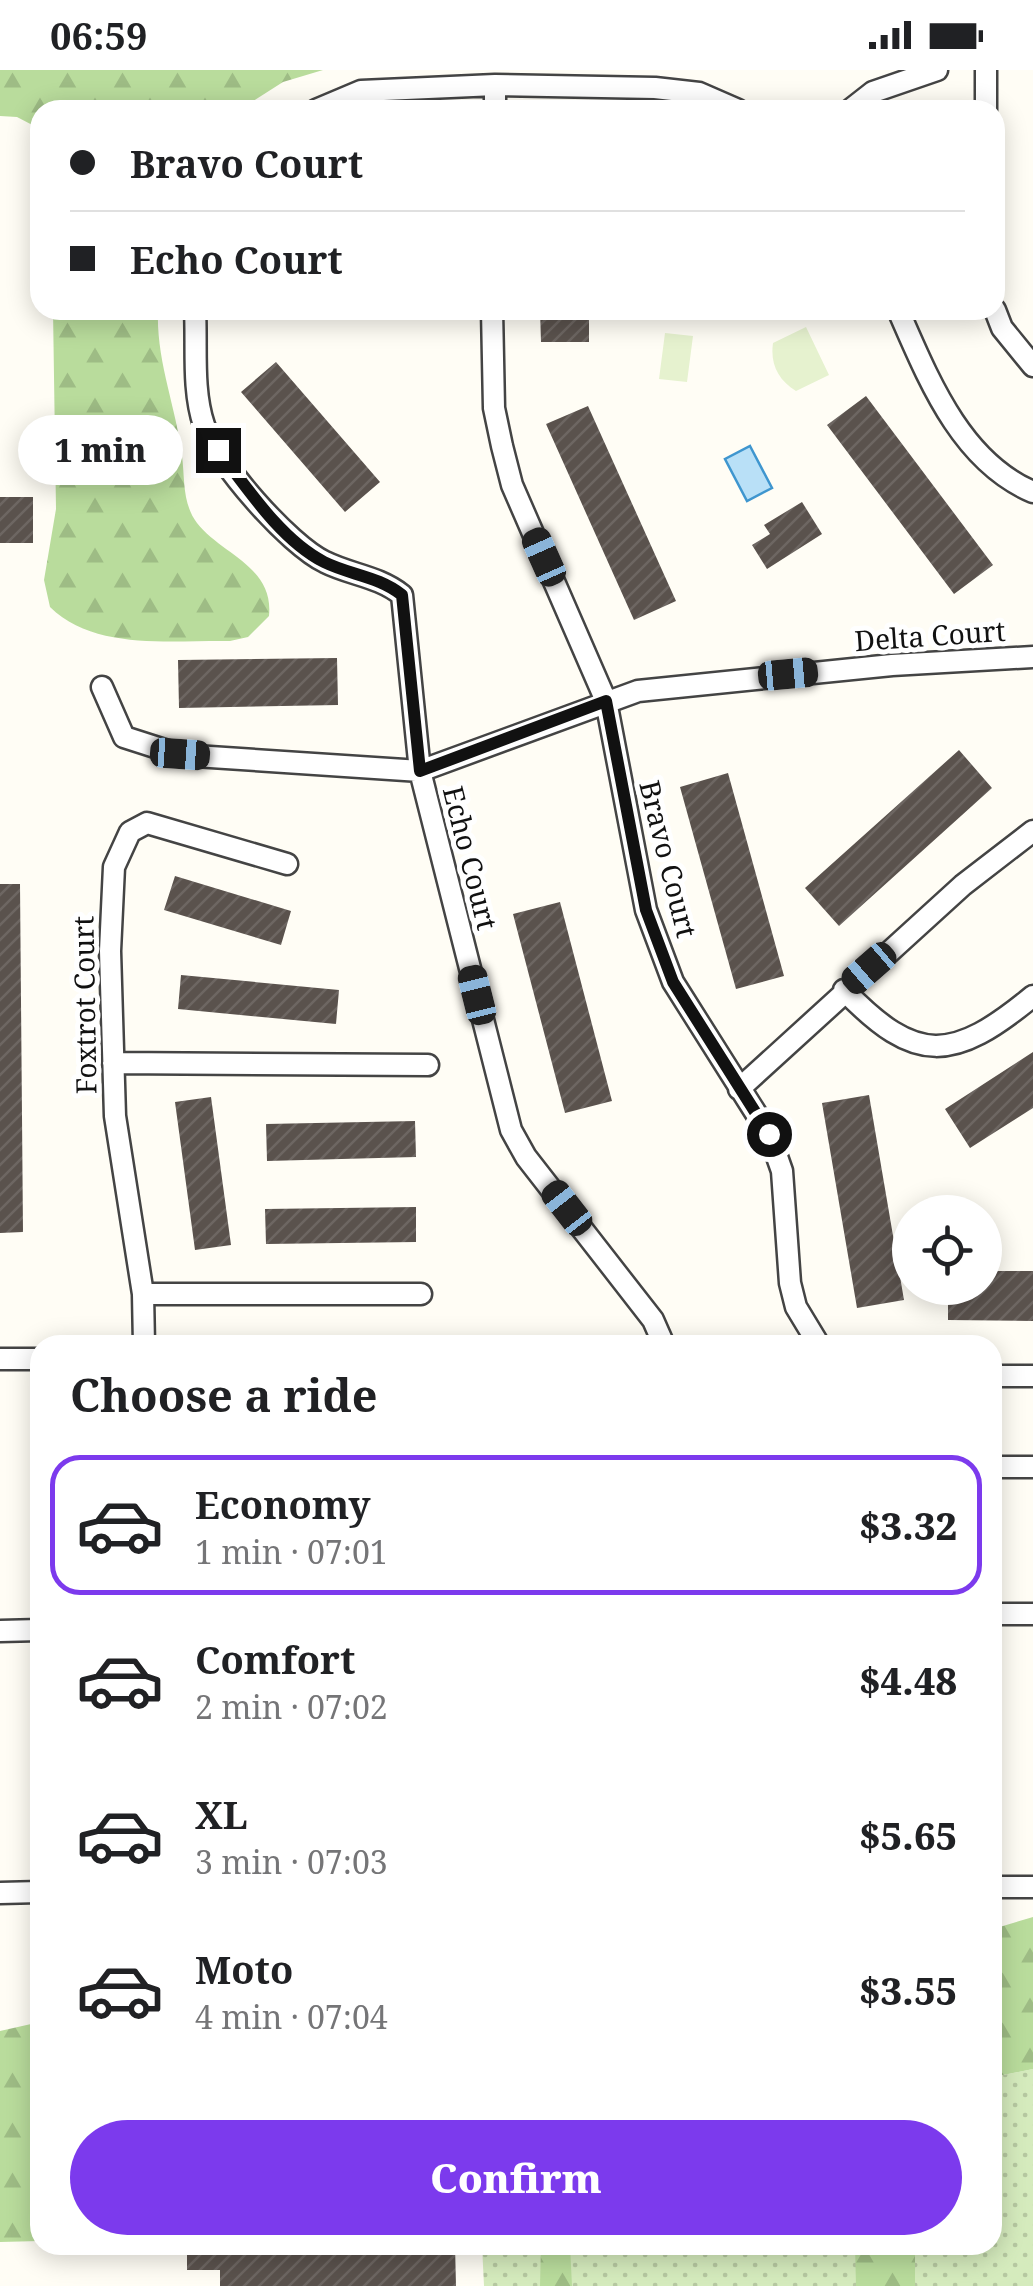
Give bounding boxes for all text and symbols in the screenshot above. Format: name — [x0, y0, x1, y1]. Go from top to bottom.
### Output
text: 06:59 — [50, 9, 147, 61]
text: Bravo Court — [130, 137, 363, 189]
text: Echo Court — [130, 233, 343, 285]
callout: 1 min — [18, 415, 183, 485]
text: 1 min — [55, 428, 146, 471]
route end — [196, 428, 241, 473]
car — [518, 523, 570, 591]
street label: Delta Court — [853, 611, 1007, 659]
car — [757, 656, 819, 692]
car — [149, 737, 211, 771]
street label: Bravo Court — [631, 776, 707, 941]
street label: Echo Court — [435, 782, 507, 934]
street label: Foxtrot Court — [63, 915, 105, 1094]
car — [837, 937, 901, 999]
car — [455, 962, 499, 1028]
route start — [747, 1112, 792, 1157]
car — [537, 1175, 597, 1241]
map controls — [892, 1195, 1002, 1305]
button: locate — [892, 1195, 1002, 1305]
text: Choose a ride — [70, 1364, 378, 1425]
text: Economy — [195, 1478, 371, 1530]
icon: car — [75, 1480, 165, 1570]
text: $3.32 — [859, 1499, 957, 1551]
text: 1 min · 07:01 — [195, 1530, 388, 1573]
text: Comfort — [195, 1633, 355, 1685]
icon: car — [75, 1635, 165, 1725]
text: $4.48 — [859, 1654, 957, 1706]
text: 2 min · 07:02 — [195, 1685, 388, 1728]
text: XL — [195, 1788, 248, 1840]
icon: car — [75, 1790, 165, 1880]
text: $5.65 — [859, 1809, 957, 1861]
text: 3 min · 07:03 — [195, 1840, 388, 1883]
text: Moto — [195, 1943, 293, 1995]
icon: car — [75, 1945, 165, 2035]
text: $3.55 — [859, 1964, 957, 2016]
text: 4 min · 07:04 — [195, 1995, 388, 2038]
button: Confirm — [70, 2120, 962, 2235]

